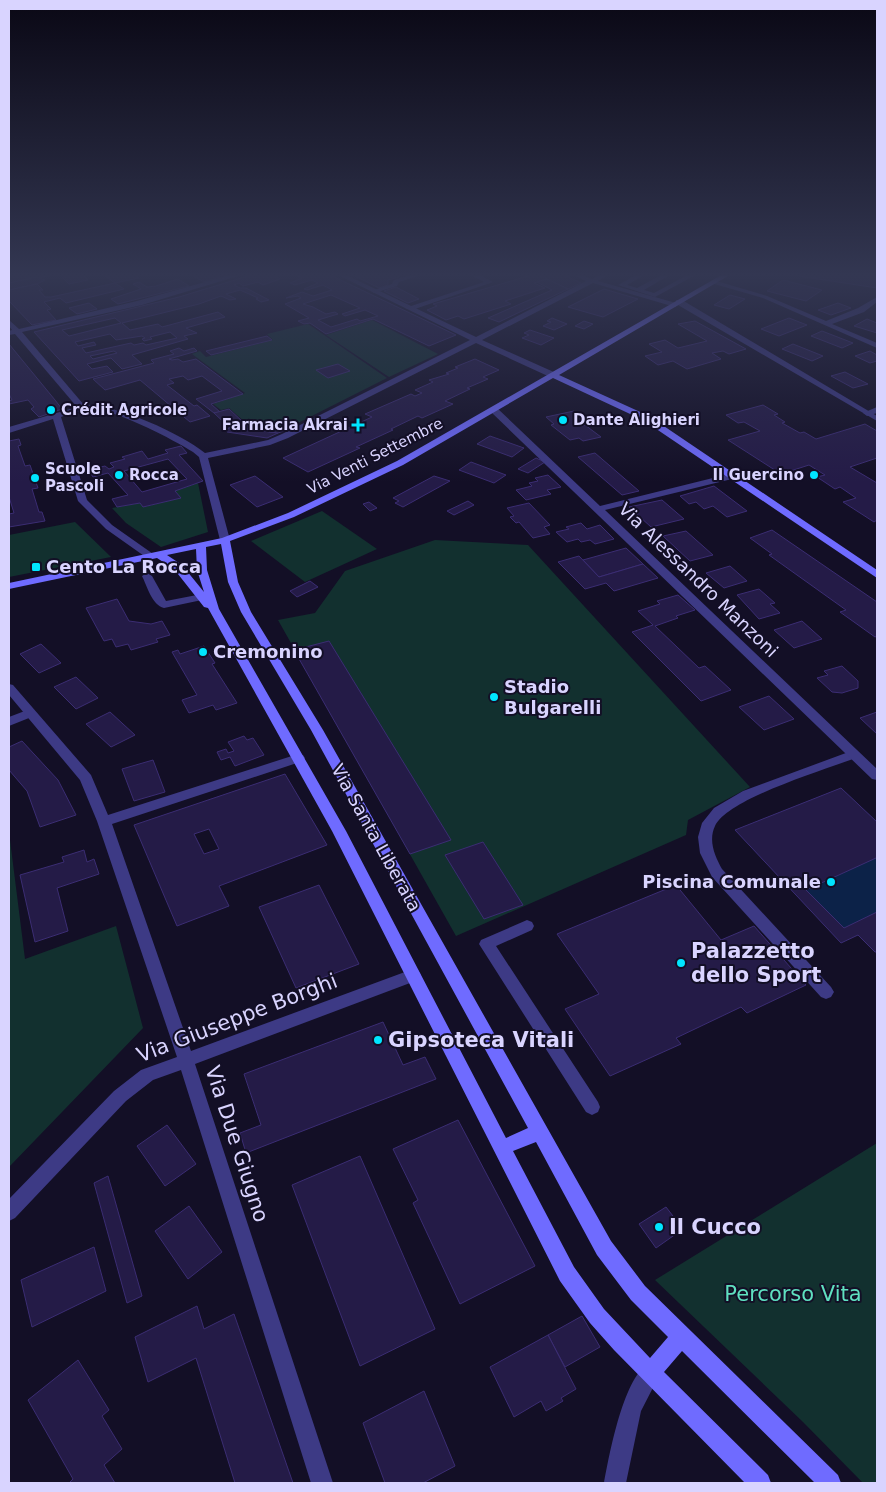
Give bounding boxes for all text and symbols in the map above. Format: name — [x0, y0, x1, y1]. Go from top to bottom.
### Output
place label: Crédit Agricole — [61, 401, 187, 419]
marker: Crédit Agricole — [45, 404, 57, 416]
place label: Dante Alighieri — [573, 411, 700, 429]
street label: Via Venti Settembre — [304, 414, 446, 498]
marker: Dante Alighieri — [557, 414, 569, 426]
place label: Farmacia Akrai — [222, 416, 348, 434]
marker: Farmacia Akrai — [352, 419, 364, 431]
place label: Scuole Pascoli — [45, 460, 104, 495]
place label: Rocca — [129, 466, 179, 484]
place label: Il Guercino — [712, 466, 804, 484]
marker: Rocca — [113, 469, 125, 481]
marker: Il Guercino — [808, 469, 820, 481]
marker: Scuole Pascoli — [29, 472, 41, 484]
street label: Via Alessandro Manzoni — [614, 498, 782, 661]
place label: Cento La Rocca — [46, 556, 201, 577]
marker: Cento La Rocca — [30, 561, 42, 573]
place label: Cremonino — [213, 641, 323, 662]
marker: Cremonino — [197, 646, 209, 658]
place label: Stadio Bulgarelli — [504, 676, 601, 718]
marker: Stadio Bulgarelli — [488, 691, 500, 703]
street label: Via Santa Liberata — [327, 760, 426, 915]
place label: Piscina Comunale — [642, 871, 821, 892]
marker: Piscina Comunale — [825, 876, 837, 888]
place label: Palazzetto dello Sport — [691, 939, 821, 987]
marker: Palazzetto dello Sport — [675, 957, 687, 969]
street label: Via Giuseppe Borghi — [133, 969, 341, 1067]
place label: Gipsoteca Vitali — [388, 1028, 574, 1052]
marker: Gipsoteca Vitali — [372, 1034, 384, 1046]
street label: Via Due Giugno — [200, 1063, 274, 1225]
place label: Il Cucco — [669, 1215, 761, 1239]
marker: Il Cucco — [653, 1221, 665, 1233]
park label: Percorso Vita — [724, 1282, 862, 1306]

